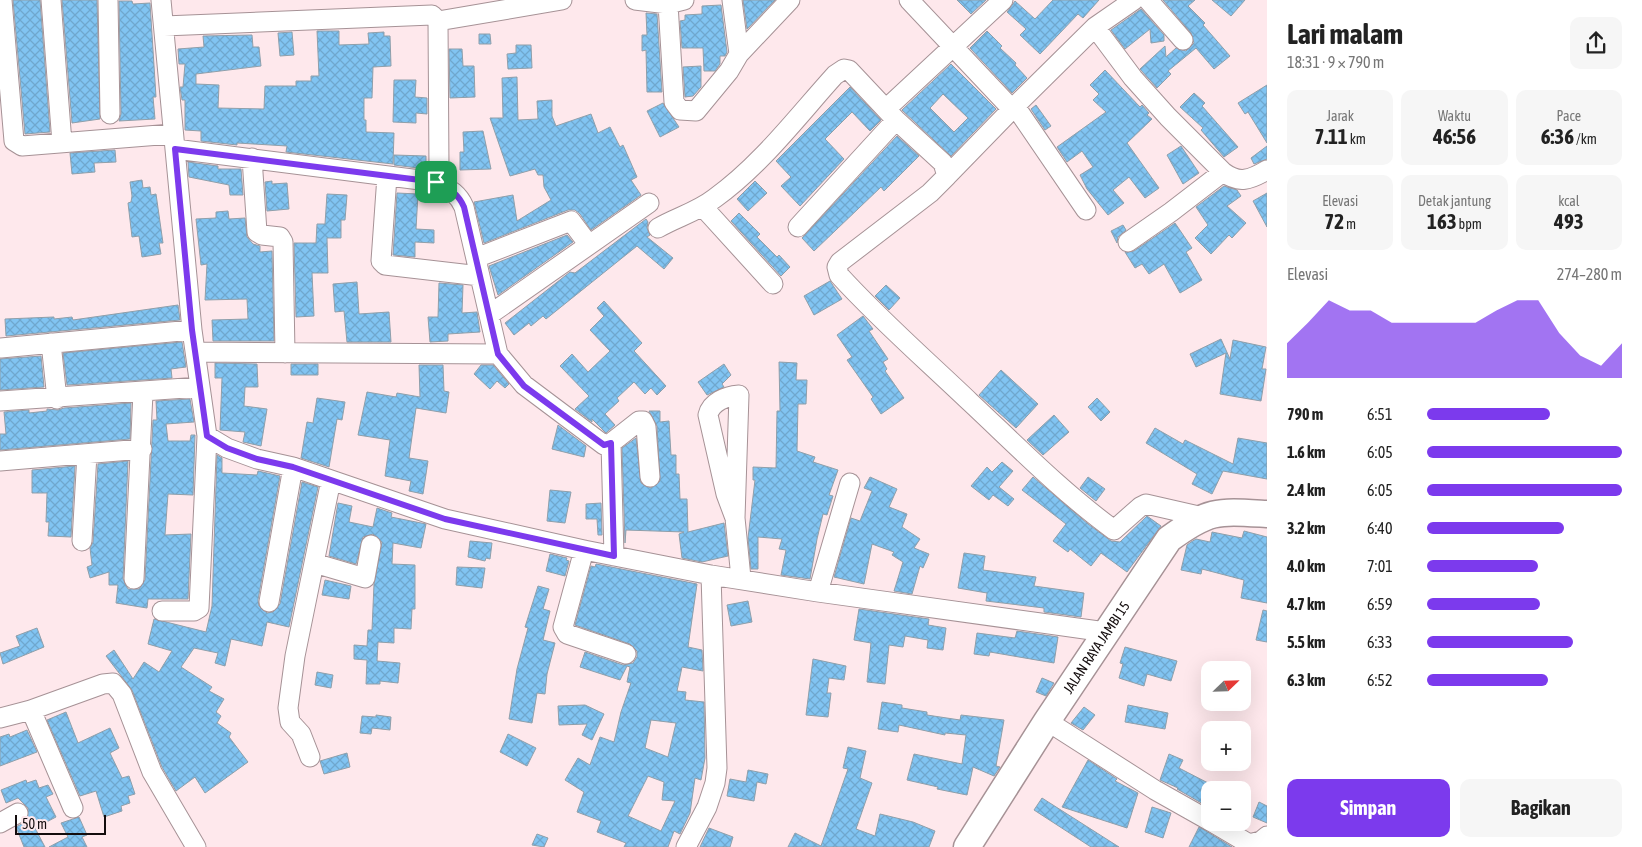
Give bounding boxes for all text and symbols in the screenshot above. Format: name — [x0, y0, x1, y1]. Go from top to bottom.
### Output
button: share — [1570, 17, 1622, 69]
text: Lari malam — [1287, 18, 1403, 50]
text: 18:31 · 9 × 790 m — [1287, 53, 1384, 71]
text: Jarak — [1326, 108, 1354, 124]
text: Waktu — [1438, 108, 1471, 124]
text: Pace — [1557, 108, 1581, 124]
text: 7.11 — [1314, 124, 1348, 148]
text: 46:56 — [1433, 124, 1476, 148]
text: 6:36 — [1541, 124, 1574, 148]
text: km — [1348, 131, 1366, 147]
text: /km — [1574, 131, 1597, 147]
pin — [415, 161, 457, 203]
icon: arrive — [422, 168, 450, 196]
text: Elevasi — [1322, 193, 1358, 209]
text: Detak jantung — [1418, 193, 1491, 209]
text: kcal — [1558, 193, 1579, 209]
text: 72 — [1324, 209, 1344, 233]
text: 163 — [1427, 209, 1457, 233]
text: 493 — [1554, 209, 1584, 233]
text: m — [1344, 216, 1356, 232]
text: bpm — [1457, 216, 1482, 232]
text: Elevasi — [1287, 265, 1328, 283]
text: 274–280 m — [1557, 265, 1622, 283]
text: 790 m — [1287, 405, 1323, 423]
text: 6:51 — [1367, 405, 1392, 423]
text: 1.6 km — [1287, 443, 1326, 461]
text: 6:05 — [1367, 443, 1393, 461]
text: 2.4 km — [1287, 481, 1326, 499]
text: 6:05 — [1367, 481, 1393, 499]
text: 3.2 km — [1287, 519, 1326, 537]
text: 6:40 — [1367, 519, 1392, 537]
text: 4.0 km — [1287, 557, 1326, 575]
text: 7:01 — [1367, 557, 1393, 575]
text: 4.7 km — [1287, 595, 1326, 613]
text: 6:59 — [1367, 595, 1392, 613]
street label: JALAN RAYA JAMBI 15 — [1060, 598, 1133, 696]
text: 5.5 km — [1287, 633, 1326, 651]
text: 6:33 — [1367, 633, 1392, 651]
north arrow — [1201, 661, 1251, 711]
map controls — [1201, 661, 1251, 831]
text: 6.3 km — [1287, 671, 1326, 689]
text: 6:52 — [1367, 671, 1392, 689]
button: + — [1201, 721, 1251, 771]
button: Simpan — [1287, 779, 1450, 837]
button: Bagikan — [1460, 779, 1622, 837]
button: − — [1201, 781, 1251, 831]
scale bar — [15, 812, 106, 835]
text: 50 m — [22, 816, 47, 832]

